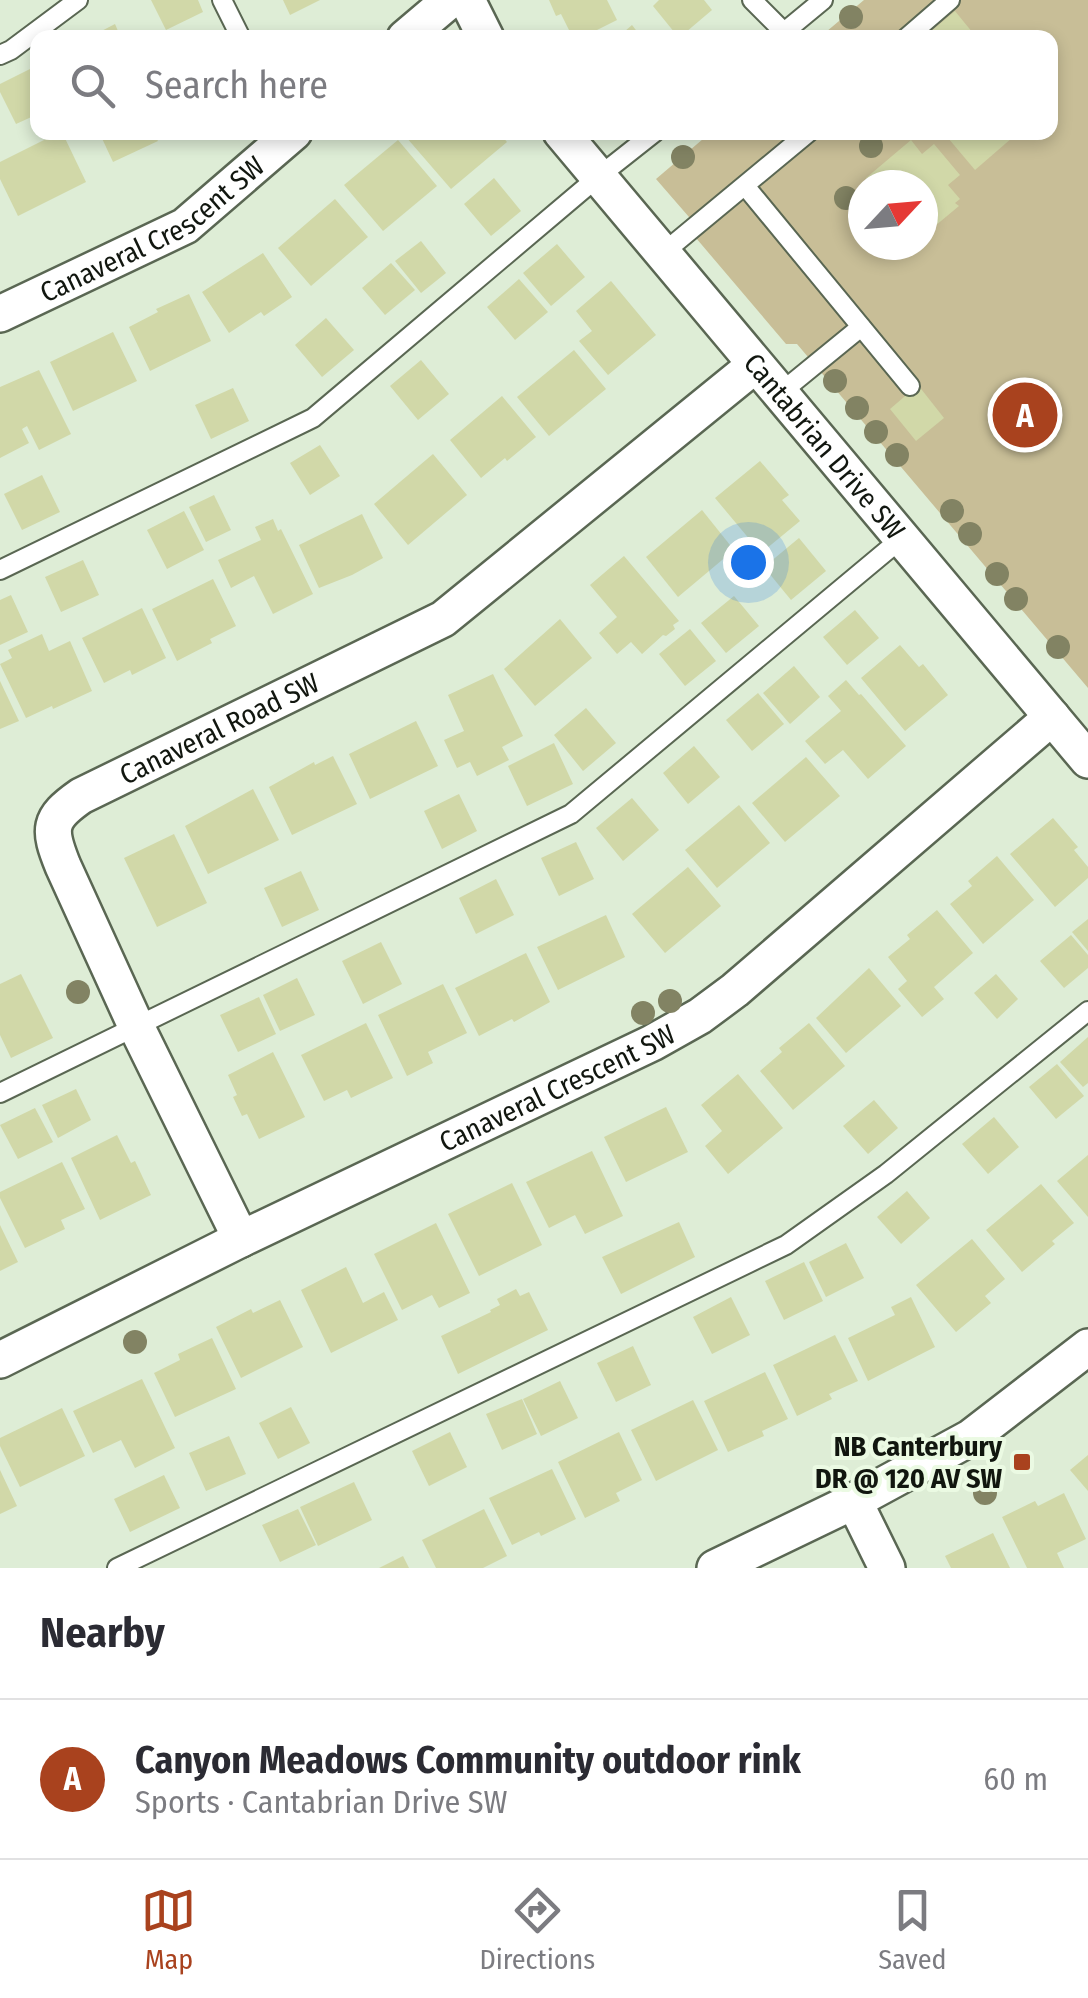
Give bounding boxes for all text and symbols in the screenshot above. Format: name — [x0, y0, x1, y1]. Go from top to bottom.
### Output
search box — [30, 30, 1058, 140]
icon: search — [65, 58, 120, 113]
text: Search here — [145, 62, 328, 108]
street label: Canaveral Crescent SW — [35, 149, 271, 309]
north arrow — [848, 170, 938, 260]
street label: Cantabrian Drive SW — [737, 347, 912, 546]
pin: A — [992, 378, 1058, 452]
your location — [723, 537, 774, 588]
street label: Canaveral Road SW — [114, 666, 324, 791]
street label: Canaveral Crescent SW — [434, 1017, 681, 1159]
place label: NB Canterbury DR @ 120 AV SW — [815, 1430, 1003, 1495]
marker: NB Canterbury DR @ 120 AV SW — [1011, 1451, 1033, 1473]
text: Nearby — [40, 1608, 165, 1658]
text: Canyon Meadows Community outdoor rink — [135, 1737, 801, 1783]
text: A — [64, 1760, 81, 1798]
text: 60 m — [983, 1760, 1048, 1798]
text: Sports · Cantabrian Drive SW — [135, 1783, 507, 1821]
tab: Map — [141, 1883, 196, 1976]
tab: Directions — [479, 1883, 595, 1976]
tab: Saved — [878, 1883, 947, 1976]

